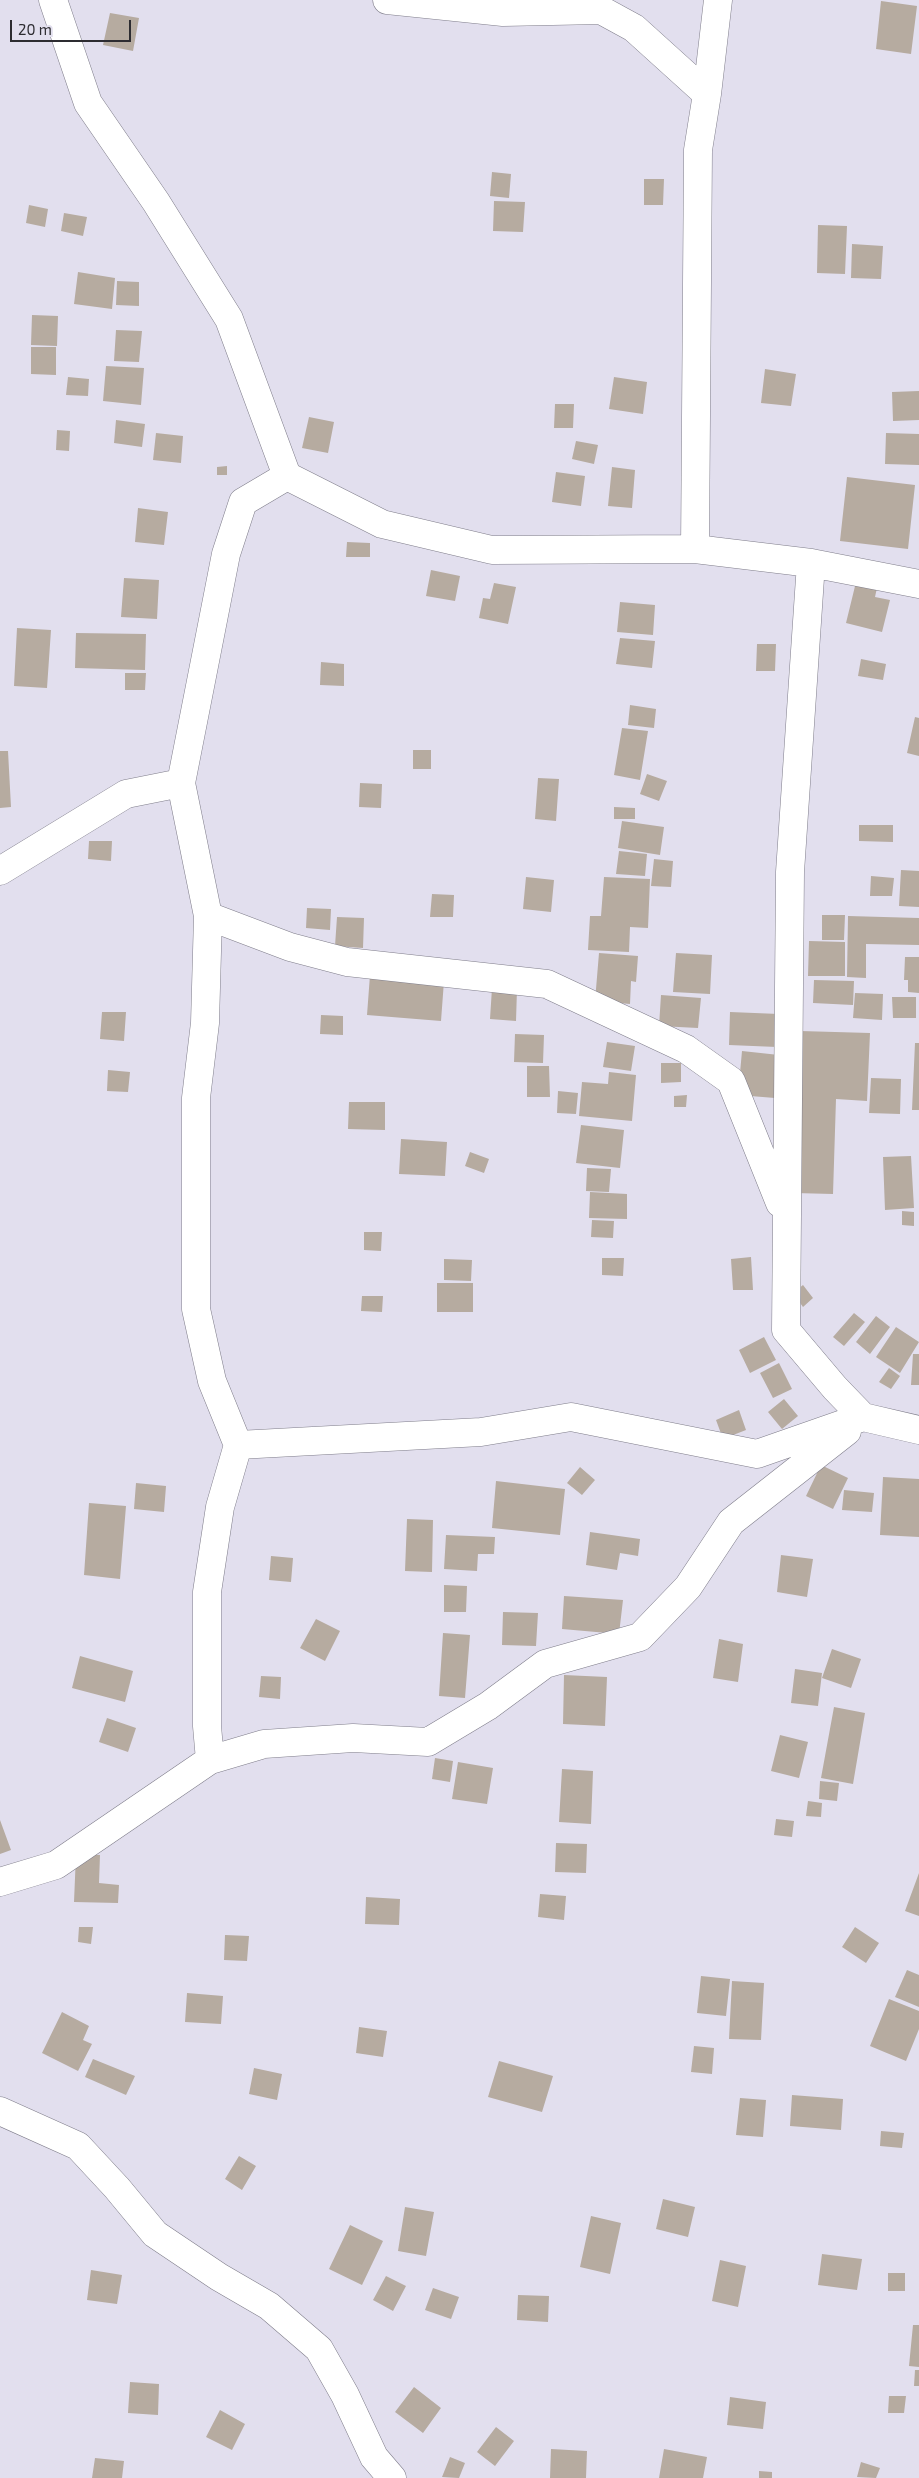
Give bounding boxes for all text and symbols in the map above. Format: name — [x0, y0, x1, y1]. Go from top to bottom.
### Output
scale bar — [12, 10, 134, 42]
text: 20 m — [18, 20, 52, 38]

